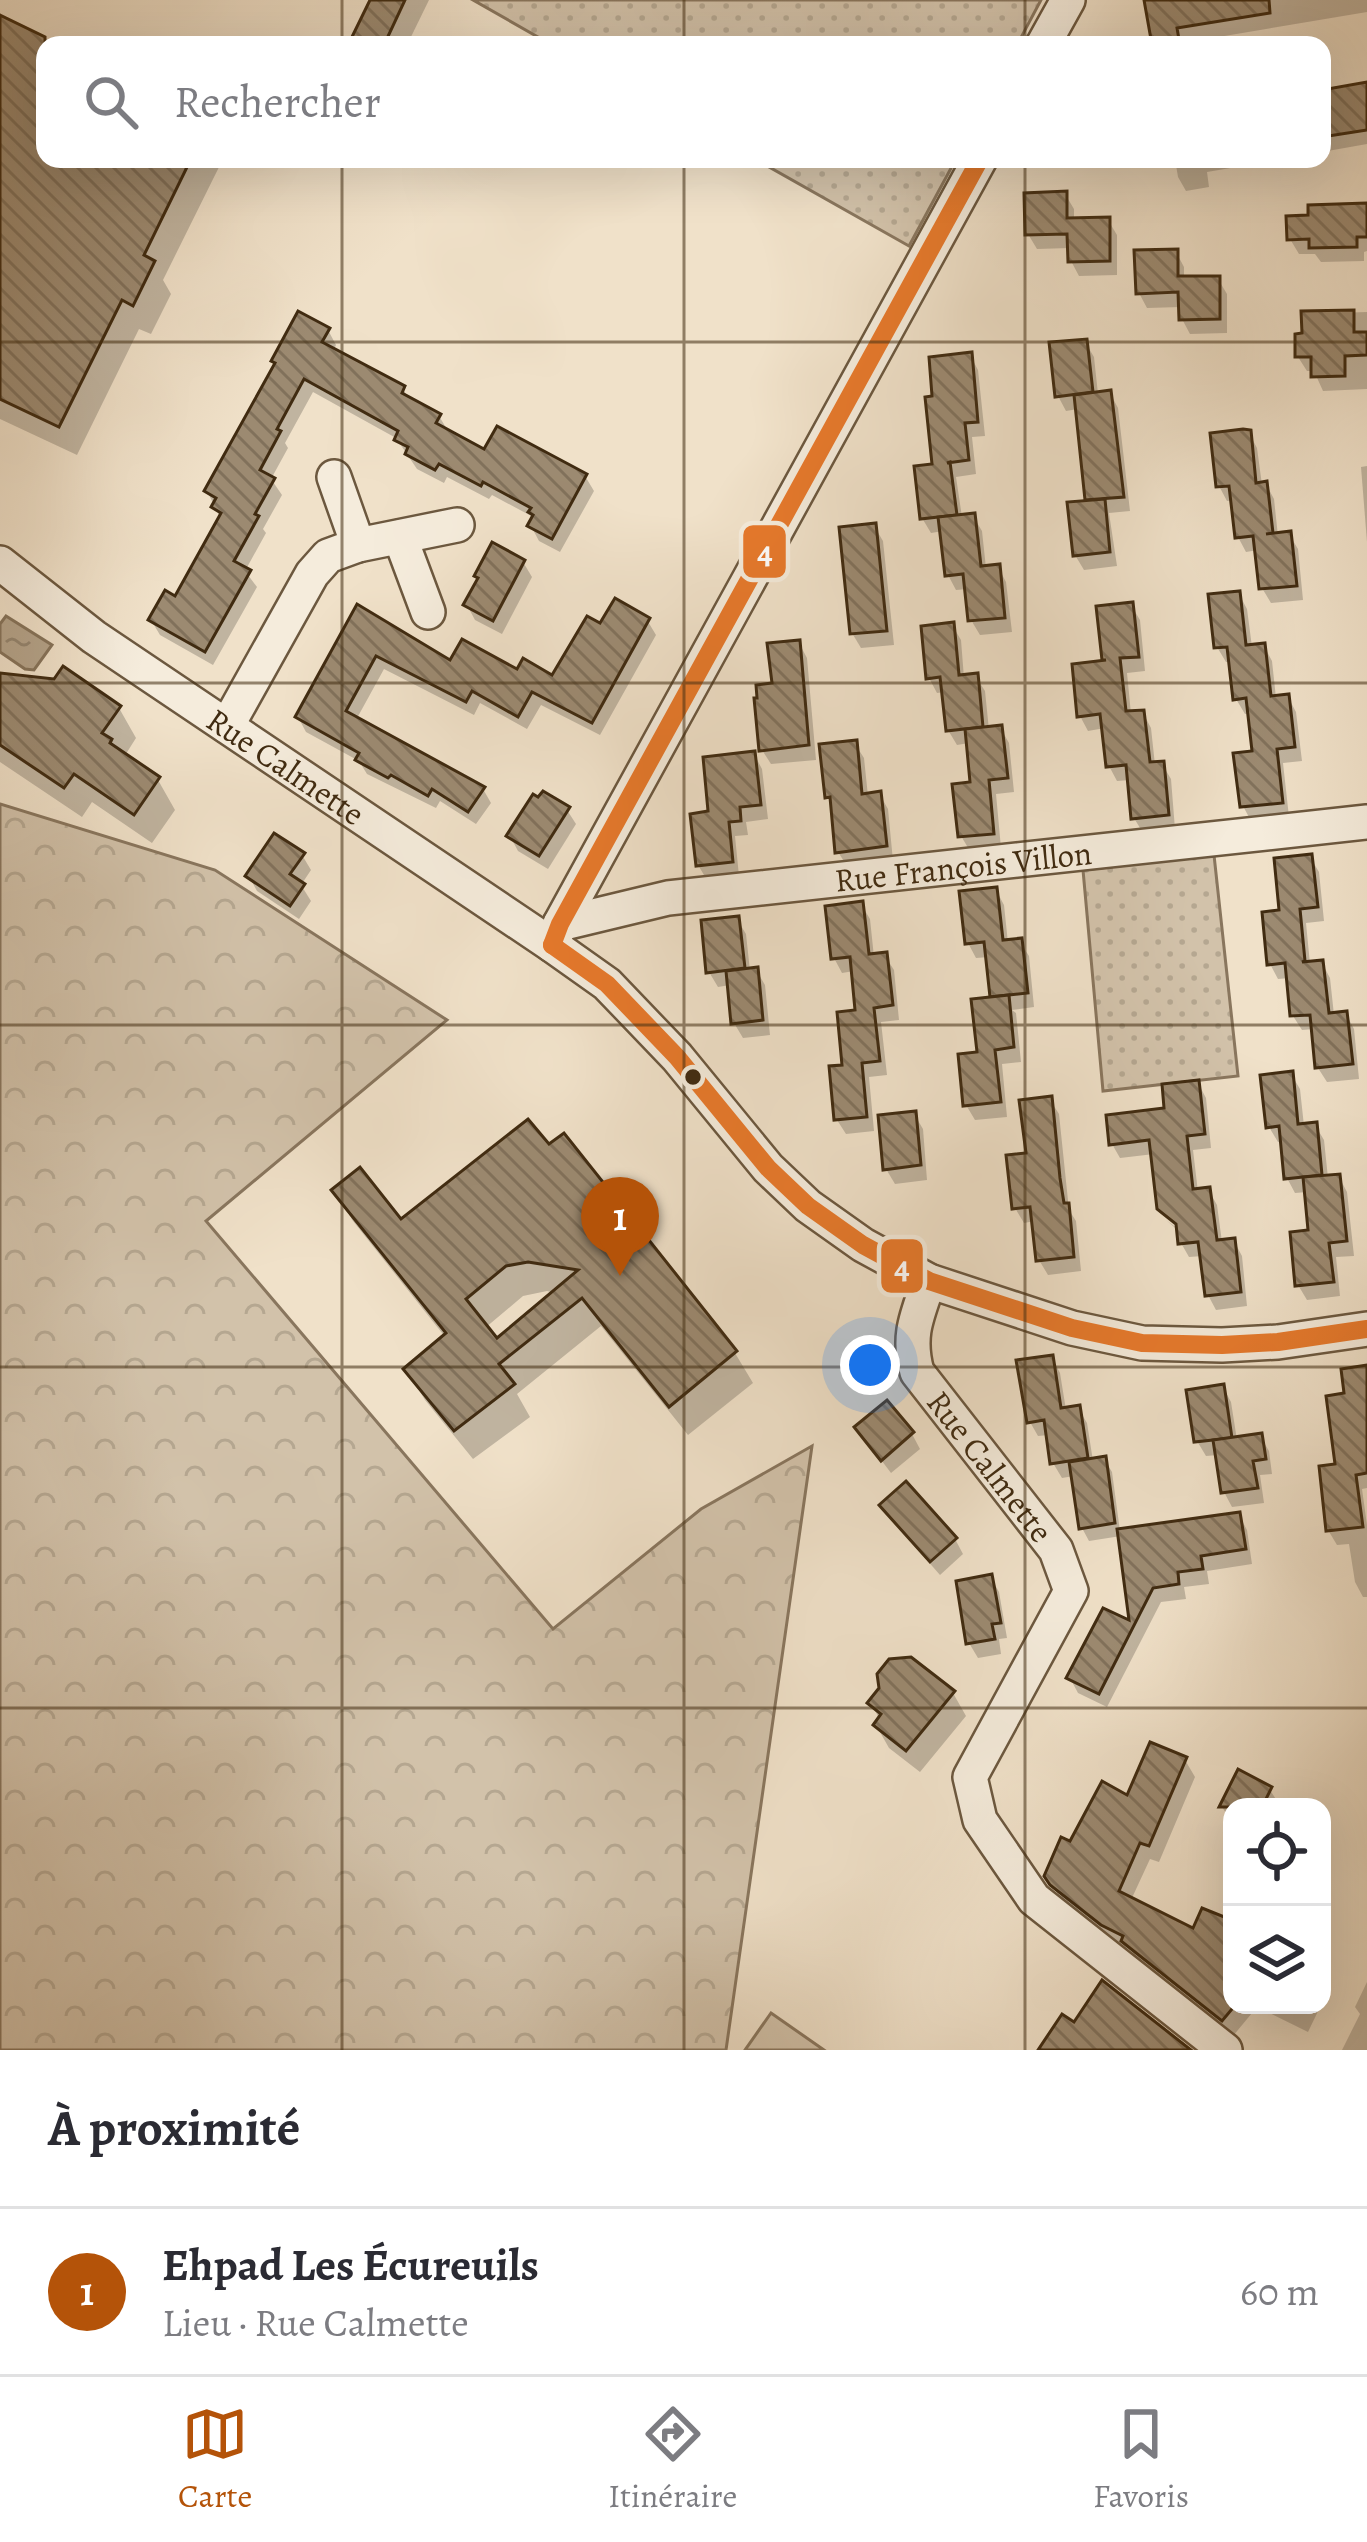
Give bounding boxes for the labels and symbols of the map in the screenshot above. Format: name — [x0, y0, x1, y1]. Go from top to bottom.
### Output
line badge: 4 — [741, 523, 788, 580]
text: 4 — [757, 529, 773, 574]
street label: Rue Calmette — [198, 697, 374, 835]
street label: Rue François Villon — [832, 830, 1094, 902]
unlabelled marker — [682, 1066, 704, 1088]
pin: 1 — [581, 1177, 659, 1276]
line badge: 4 — [879, 1237, 925, 1295]
text: 4 — [894, 1244, 910, 1289]
your location — [840, 1335, 900, 1395]
street label: Rue Calmette — [917, 1381, 1064, 1551]

